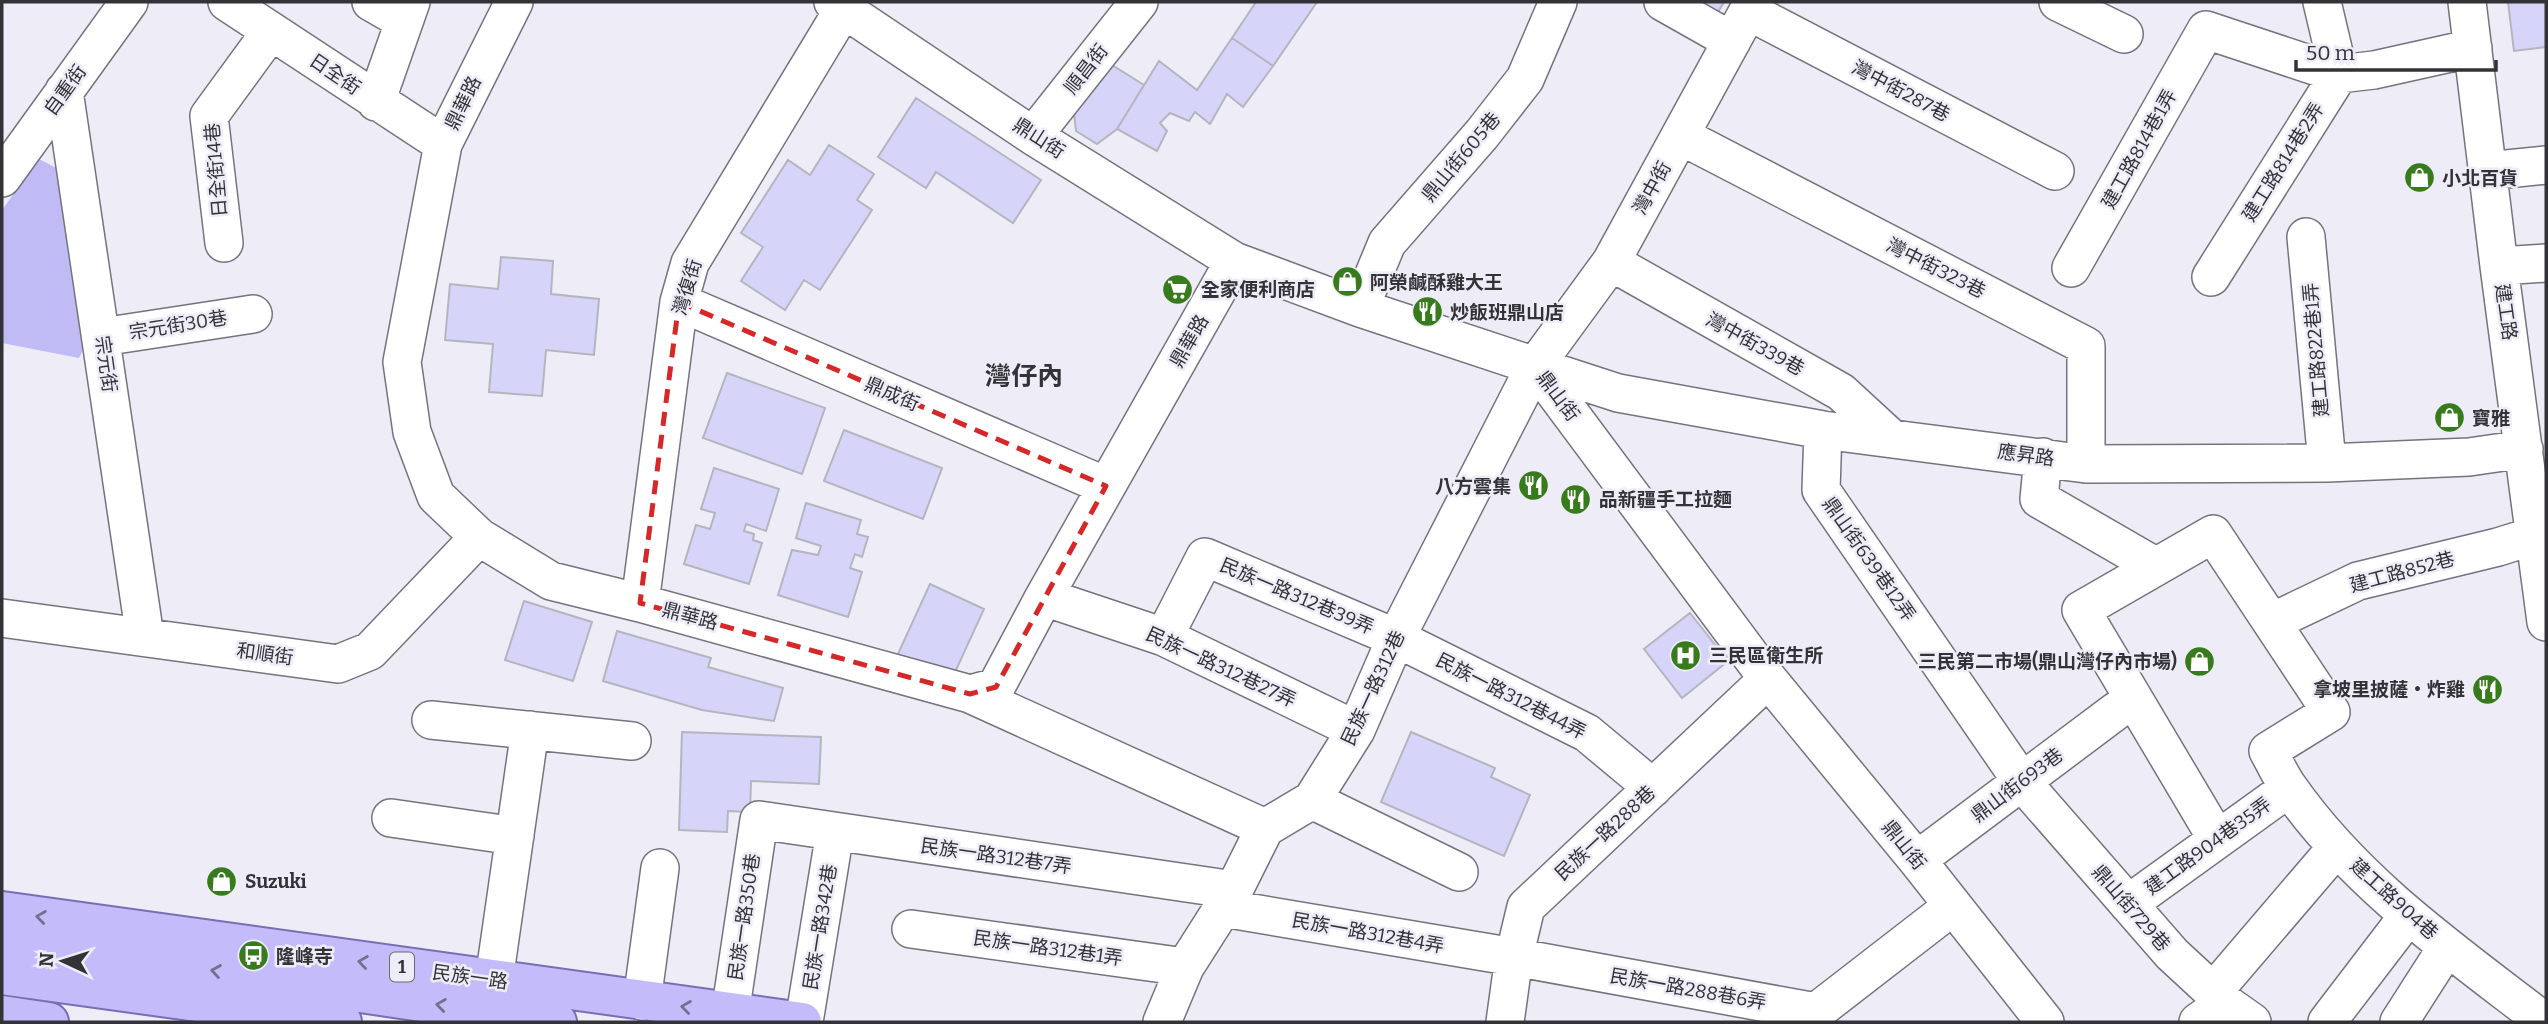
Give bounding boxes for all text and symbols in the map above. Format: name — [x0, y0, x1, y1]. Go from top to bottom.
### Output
scale bar — [2296, 28, 2496, 72]
street label: 順昌街 — [1059, 39, 1113, 99]
text: 50 m — [2306, 40, 2355, 66]
street label: 日全街 — [305, 49, 365, 99]
street label: 灣中街287巷 — [1848, 56, 1954, 126]
street label: 自重街 — [39, 60, 91, 120]
street label: 鼎華路 — [440, 72, 486, 134]
street label: 建工路814巷1弄 — [2097, 85, 2181, 213]
street label: 建工路814巷2弄 — [2237, 98, 2329, 226]
street label: 鼎山街605巷 — [1417, 108, 1505, 206]
street label: 鼎山街 — [1009, 113, 1069, 163]
street label: 日全街14巷 — [200, 122, 232, 218]
street label: 灣中街 — [1628, 157, 1676, 219]
shop icon: 小北百貨 — [2402, 161, 2436, 195]
place label: 小北百貨 — [2442, 167, 2518, 190]
street label: 灣中街323巷 — [1883, 233, 1989, 303]
street label: 灣復街 — [668, 256, 706, 318]
shop icon: 阿榮鹹酥雞大王 — [1330, 265, 1364, 299]
place label: 阿榮鹹酥雞大王 — [1370, 271, 1503, 294]
supermarket icon: 全家便利商店 — [1161, 272, 1195, 306]
place label: 全家便利商店 — [1201, 278, 1315, 301]
street label: 建工路822巷1弄 — [2299, 282, 2333, 418]
street label: 建工路 — [2491, 282, 2521, 342]
restaurant icon: 炒飯班鼎山店 — [1410, 295, 1444, 329]
place label: 炒飯班鼎山店 — [1450, 301, 1564, 324]
street label: 宗元街30巷 — [127, 306, 229, 344]
street label: 灣中街339巷 — [1702, 308, 1808, 380]
street label: 鼎華路 — [1165, 311, 1213, 371]
street label: 宗元街 — [91, 334, 121, 394]
district label: 灣仔內 — [985, 361, 1063, 392]
street label: 鼎山街 — [1532, 366, 1584, 426]
street label: 鼎成街 — [861, 372, 923, 416]
shop icon: 寶雅 — [2432, 401, 2466, 435]
place label: 寶雅 — [2472, 407, 2510, 430]
street label: 應昇路 — [1996, 440, 2056, 470]
restaurant icon: 八方雲集 — [1517, 469, 1551, 503]
place label: 八方雲集 — [1435, 475, 1511, 498]
restaurant icon: 品新疆手工拉麵 — [1559, 482, 1593, 516]
place label: 品新疆手工拉麵 — [1599, 488, 1732, 511]
street label: 鼎山街639巷12弄 — [1818, 493, 1920, 625]
street label: 建工路852巷 — [2347, 547, 2457, 597]
street label: 民族一路312巷39弄 — [1217, 553, 1377, 639]
street label: 鼎華路 — [659, 598, 721, 634]
street label: 民族一路312巷27弄 — [1142, 622, 1300, 712]
street label: 民族一路312巷 — [1336, 627, 1410, 749]
hospital icon: 三民區衛生所 — [1669, 638, 1703, 672]
street label: 和順街 — [235, 639, 295, 669]
place label: 三民區衛生所 — [1709, 644, 1823, 667]
shop icon: 三民第二市場(鼎山灣仔內市場) — [2183, 644, 2217, 678]
street label: 民族一路312巷44弄 — [1432, 648, 1590, 744]
place label: 三民第二市場(鼎山灣仔內市場) — [1918, 650, 2177, 673]
restaurant icon: 拿坡里披薩‧炸雞 — [2471, 672, 2505, 706]
place label: 拿坡里披薩‧炸雞 — [2313, 678, 2465, 701]
street label: 鼎山街693巷 — [1967, 743, 2067, 827]
street label: 民族一路288巷 — [1550, 781, 1660, 885]
street label: 建工路904巷35弄 — [2140, 792, 2276, 900]
street label: 鼎山街 — [1877, 816, 1931, 874]
street label: 民族一路312巷7弄 — [919, 834, 1073, 878]
street label: 民族一路350巷 — [724, 852, 764, 982]
street label: 建工路904巷 — [2345, 854, 2443, 944]
street label: 鼎山街729巷 — [2087, 860, 2175, 956]
street label: 民族一路342巷 — [799, 862, 841, 992]
shop icon: Suzuki — [205, 864, 239, 898]
place label: Suzuki — [245, 870, 307, 893]
street label: 民族一路312巷4弄 — [1290, 908, 1446, 958]
one-way arrow — [35, 909, 47, 924]
north arrow — [28, 926, 98, 996]
street label: 民族一路312巷1弄 — [972, 926, 1124, 970]
bus stop icon: 隆峰寺 — [236, 939, 270, 973]
place label: 隆峰寺 — [276, 945, 333, 968]
text: N — [35, 951, 59, 968]
road number: 1 — [390, 952, 414, 982]
one-way arrow — [358, 955, 369, 970]
street label: 民族一路 — [431, 960, 509, 994]
one-way arrow — [210, 964, 221, 979]
street label: 民族一路288巷6弄 — [1608, 964, 1768, 1014]
one-way arrow — [435, 998, 446, 1013]
one-way arrow — [680, 1000, 692, 1015]

